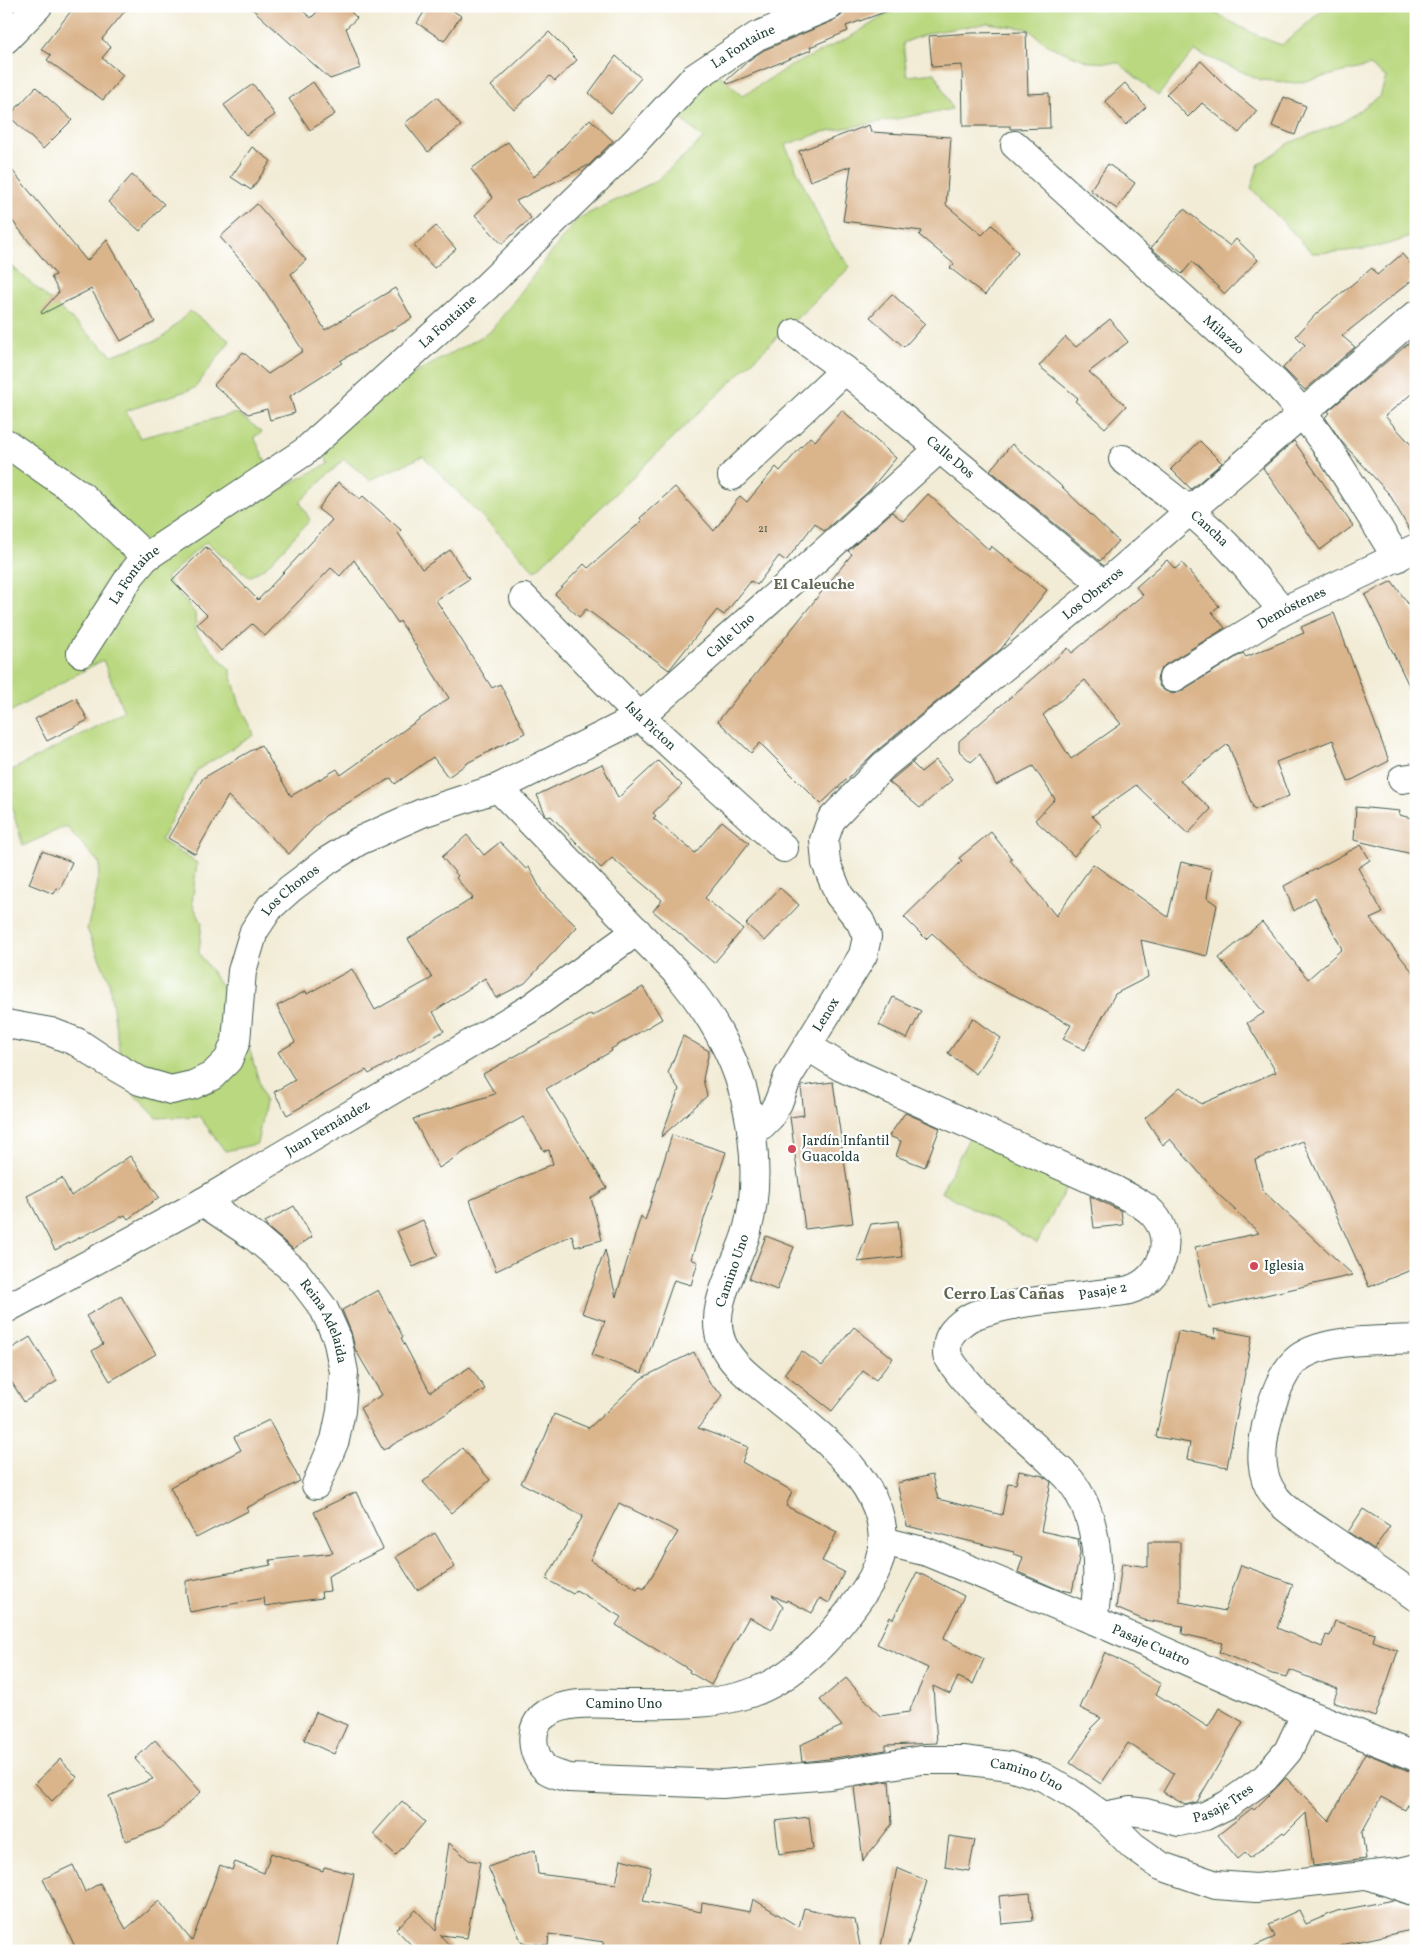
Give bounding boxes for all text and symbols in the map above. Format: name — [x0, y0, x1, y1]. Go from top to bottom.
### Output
street label: La Fontaine — [708, 20, 778, 73]
street label: La Fontaine — [415, 290, 481, 353]
street label: Milazzo — [1199, 311, 1248, 359]
street label: Calle Dos — [922, 432, 979, 483]
street label: Cancha — [1186, 506, 1233, 551]
house number: 21 — [758, 522, 768, 537]
street label: La Fontaine — [105, 541, 164, 608]
street label: Los Obreros — [1059, 563, 1128, 625]
district label: El Caleuche — [773, 575, 855, 596]
street label: Demóstenes — [1254, 582, 1329, 634]
street label: Calle Uno — [702, 609, 759, 663]
street label: Isla Picton — [620, 697, 680, 755]
street label: Los Chonos — [257, 860, 324, 920]
street label: Lenox — [808, 994, 844, 1036]
street label: Juan Fernández — [282, 1096, 374, 1161]
place label: Jardín Infantil Guacolda — [802, 1132, 889, 1167]
marker: Jardín Infantil Guacolda — [786, 1143, 798, 1155]
street label: Camino Uno — [712, 1232, 754, 1310]
place label: Iglesia — [1264, 1257, 1304, 1276]
marker: Iglesia — [1248, 1260, 1260, 1272]
street label: Reina Adelaida — [295, 1275, 351, 1365]
street label: Pasaje 2 — [1077, 1278, 1129, 1306]
district label: Cerro Las Cañas — [944, 1284, 1064, 1306]
street label: Pasaje Cuatro — [1109, 1620, 1193, 1671]
street label: Camino Uno — [586, 1695, 662, 1714]
street label: Camino Uno — [989, 1754, 1067, 1796]
street label: Pasaje Tres — [1191, 1780, 1257, 1828]

